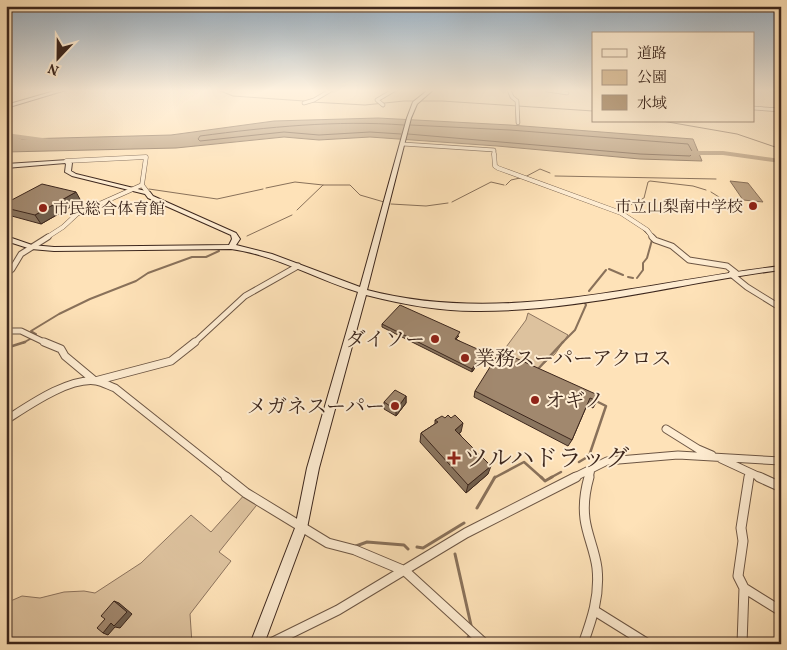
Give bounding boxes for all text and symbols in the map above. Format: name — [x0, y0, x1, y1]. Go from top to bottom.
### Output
north arrow — [32, 32, 82, 82]
legend — [592, 32, 754, 122]
text: 道路 — [637, 44, 667, 65]
text: N — [45, 58, 62, 79]
text: 公園 — [637, 68, 667, 89]
text: 水域 — [637, 94, 667, 115]
place label: 市立山梨南中学校 — [615, 197, 743, 219]
place label: 市民総合体育館 — [53, 199, 165, 221]
marker: 市立山梨南中学校 — [747, 200, 759, 212]
marker: 市民総合体育館 — [37, 202, 49, 214]
place label: ダイソー — [345, 327, 425, 355]
marker: ダイソー — [429, 333, 441, 345]
place label: 業務スーパーアクロス — [475, 346, 671, 374]
marker: 業務スーパーアクロス — [459, 352, 471, 364]
place label: オギノ — [545, 388, 605, 416]
place label: メガネスーパー — [247, 394, 385, 422]
marker: オギノ — [529, 394, 541, 406]
marker: メガネスーパー — [389, 400, 401, 412]
place label: ツルハドラッグ — [464, 443, 629, 477]
marker: ツルハドラッグ — [448, 452, 460, 464]

